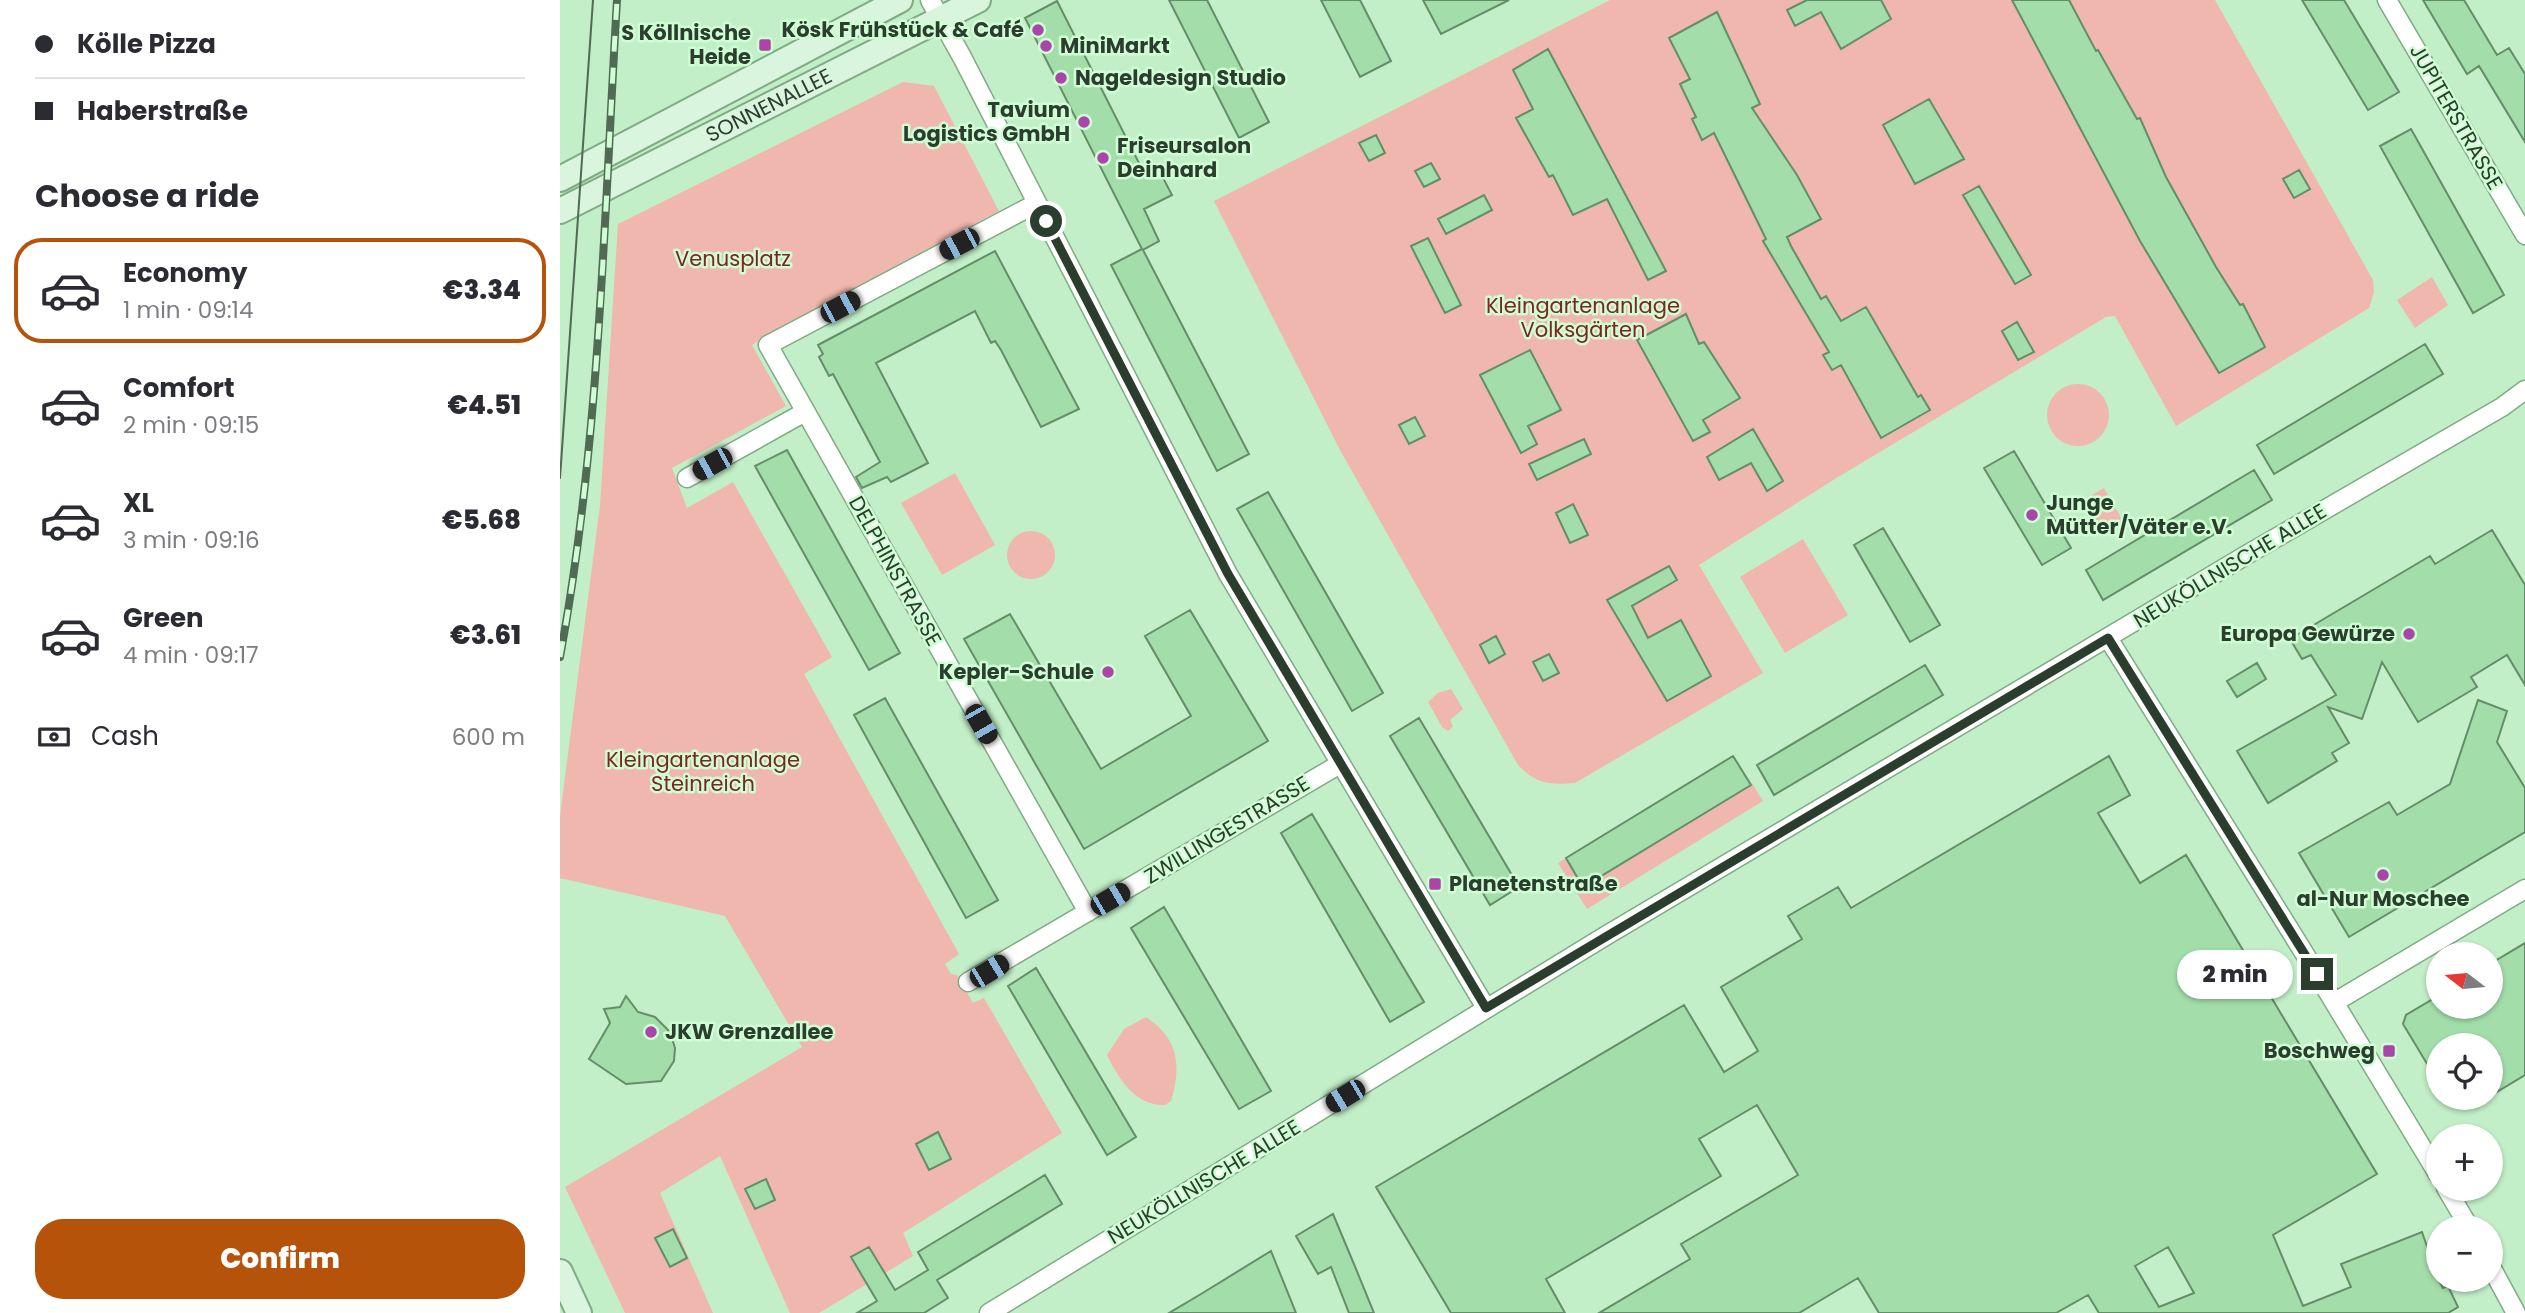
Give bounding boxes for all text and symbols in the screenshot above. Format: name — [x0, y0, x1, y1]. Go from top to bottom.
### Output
place label: Kösk Frühstück & Café — [782, 15, 1024, 44]
place label: S Köllnische Heide — [621, 18, 751, 71]
marker: Kösk Frühstück & Café — [1030, 22, 1046, 38]
text: Kölle Pizza — [77, 26, 216, 62]
place label: MiniMarkt — [1060, 31, 1170, 60]
marker: S Köllnische Heide — [757, 37, 773, 53]
marker: MiniMarkt — [1038, 38, 1054, 54]
street label: JUPITERSTRASSE — [2403, 39, 2510, 195]
street label: SONNENALLEE — [701, 61, 837, 149]
place label: Nageldesign Studio — [1075, 63, 1286, 92]
marker: Nageldesign Studio — [1053, 70, 1069, 86]
text: Haberstraße — [77, 93, 248, 129]
place label: Tavium Logistics GmbH — [903, 95, 1070, 148]
marker: Tavium Logistics GmbH — [1076, 114, 1092, 130]
place label: Friseursalon Deinhard — [1117, 131, 1251, 184]
marker: Friseursalon Deinhard — [1095, 150, 1111, 166]
text: Choose a ride — [35, 173, 259, 218]
route start — [1030, 205, 1062, 237]
car — [936, 225, 983, 263]
park label: Venusplatz — [675, 244, 791, 273]
text: Economy — [123, 255, 247, 291]
icon: car — [39, 259, 102, 322]
text: €3.34 — [443, 272, 521, 308]
car — [817, 288, 864, 326]
park label: Kleingartenanlage Volksgärten — [1486, 291, 1680, 344]
text: 1 min · 09:14 — [123, 294, 253, 326]
text: Comfort — [123, 370, 235, 406]
icon: car — [39, 374, 102, 437]
text: €4.51 — [447, 387, 521, 423]
text: 2 min · 09:15 — [123, 409, 259, 441]
car — [689, 445, 736, 483]
text: XL — [123, 485, 154, 521]
place label: Junge Mütter/Väter e.V. — [2046, 488, 2233, 541]
icon: car — [39, 489, 102, 552]
street label: DELPHINSTRASSE — [842, 491, 949, 651]
street label: NEUKÖLLNISCHE ALLEE — [2128, 496, 2332, 635]
text: €5.68 — [442, 502, 521, 538]
marker: Junge Mütter/Väter e.V. — [2024, 507, 2040, 523]
text: 3 min · 09:16 — [123, 524, 260, 556]
text: Green — [123, 600, 204, 636]
icon: car — [39, 604, 102, 667]
text: €3.61 — [450, 617, 521, 653]
place label: Europa Gewürze — [2221, 619, 2395, 648]
marker: Europa Gewürze — [2401, 626, 2417, 642]
text: 4 min · 09:17 — [123, 639, 259, 671]
place label: Kepler-Schule — [939, 657, 1094, 686]
marker: Kepler-Schule — [1100, 664, 1116, 680]
car — [962, 701, 1001, 747]
icon: cash — [35, 718, 73, 756]
text: Cash — [91, 718, 159, 754]
text: 600 m — [452, 721, 525, 753]
park label: Kleingartenanlage Steinreich — [606, 745, 800, 798]
street label: ZWILLINGESTRASSE — [1139, 769, 1315, 890]
marker: al-Nur Moschee — [2375, 867, 2391, 883]
place label: Planetenstraße — [1449, 869, 1618, 898]
marker: Planetenstraße — [1427, 876, 1443, 892]
car — [1087, 879, 1134, 919]
place label: al-Nur Moschee — [2296, 884, 2470, 913]
north arrow — [2426, 942, 2502, 1018]
map controls — [2426, 942, 2503, 1292]
callout: 2 min — [2177, 950, 2292, 998]
car — [966, 951, 1013, 991]
text: 2 min — [2203, 958, 2267, 990]
route end — [2301, 958, 2333, 990]
place label: JKW Grenzallee — [665, 1017, 833, 1046]
marker: JKW Grenzallee — [643, 1024, 659, 1040]
button: locate — [2426, 1033, 2503, 1110]
place label: Boschweg — [2264, 1036, 2375, 1065]
marker: Boschweg — [2381, 1043, 2397, 1059]
car — [1322, 1076, 1369, 1116]
street label: NEUKÖLLNISCHE ALLEE — [1102, 1112, 1306, 1251]
button: + — [2426, 1124, 2503, 1201]
button: − — [2426, 1215, 2503, 1292]
button: Confirm — [35, 1219, 525, 1299]

